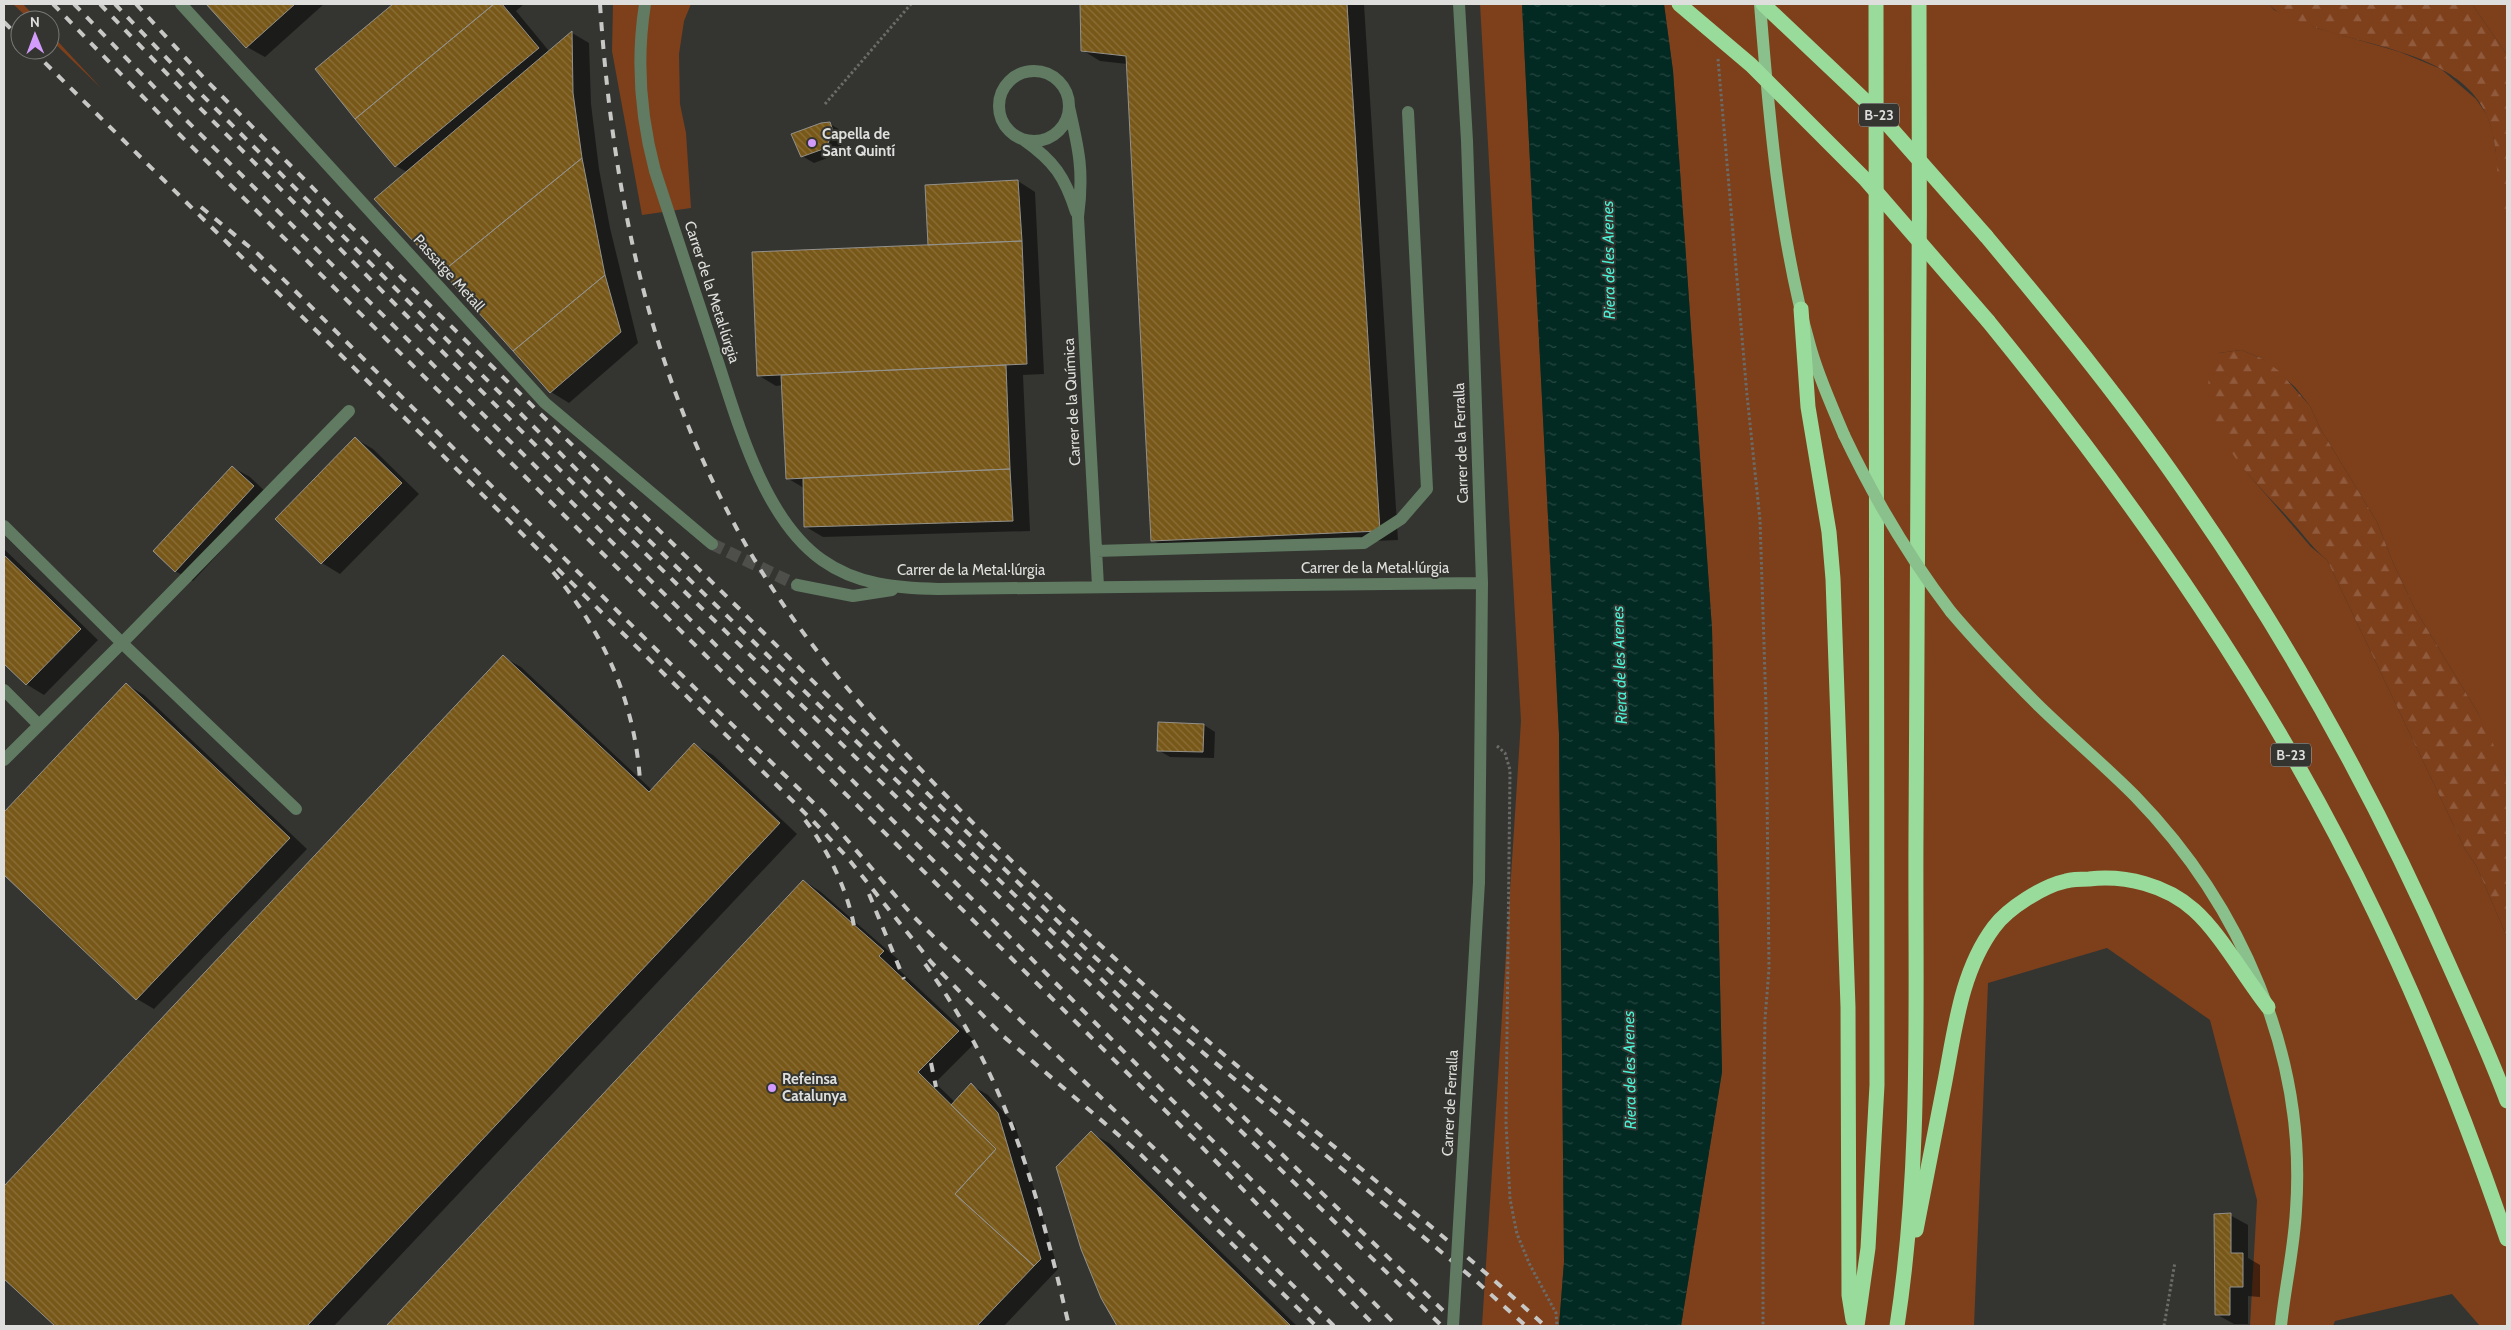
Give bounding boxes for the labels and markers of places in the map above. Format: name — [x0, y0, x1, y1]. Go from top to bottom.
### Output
place label: Capella de Sant Quintí — [822, 125, 895, 160]
marker: Capella de Sant Quintí — [806, 137, 818, 149]
place label: Refeinsa Catalunya — [782, 1070, 847, 1105]
marker: Refeinsa Catalunya — [766, 1082, 778, 1094]

